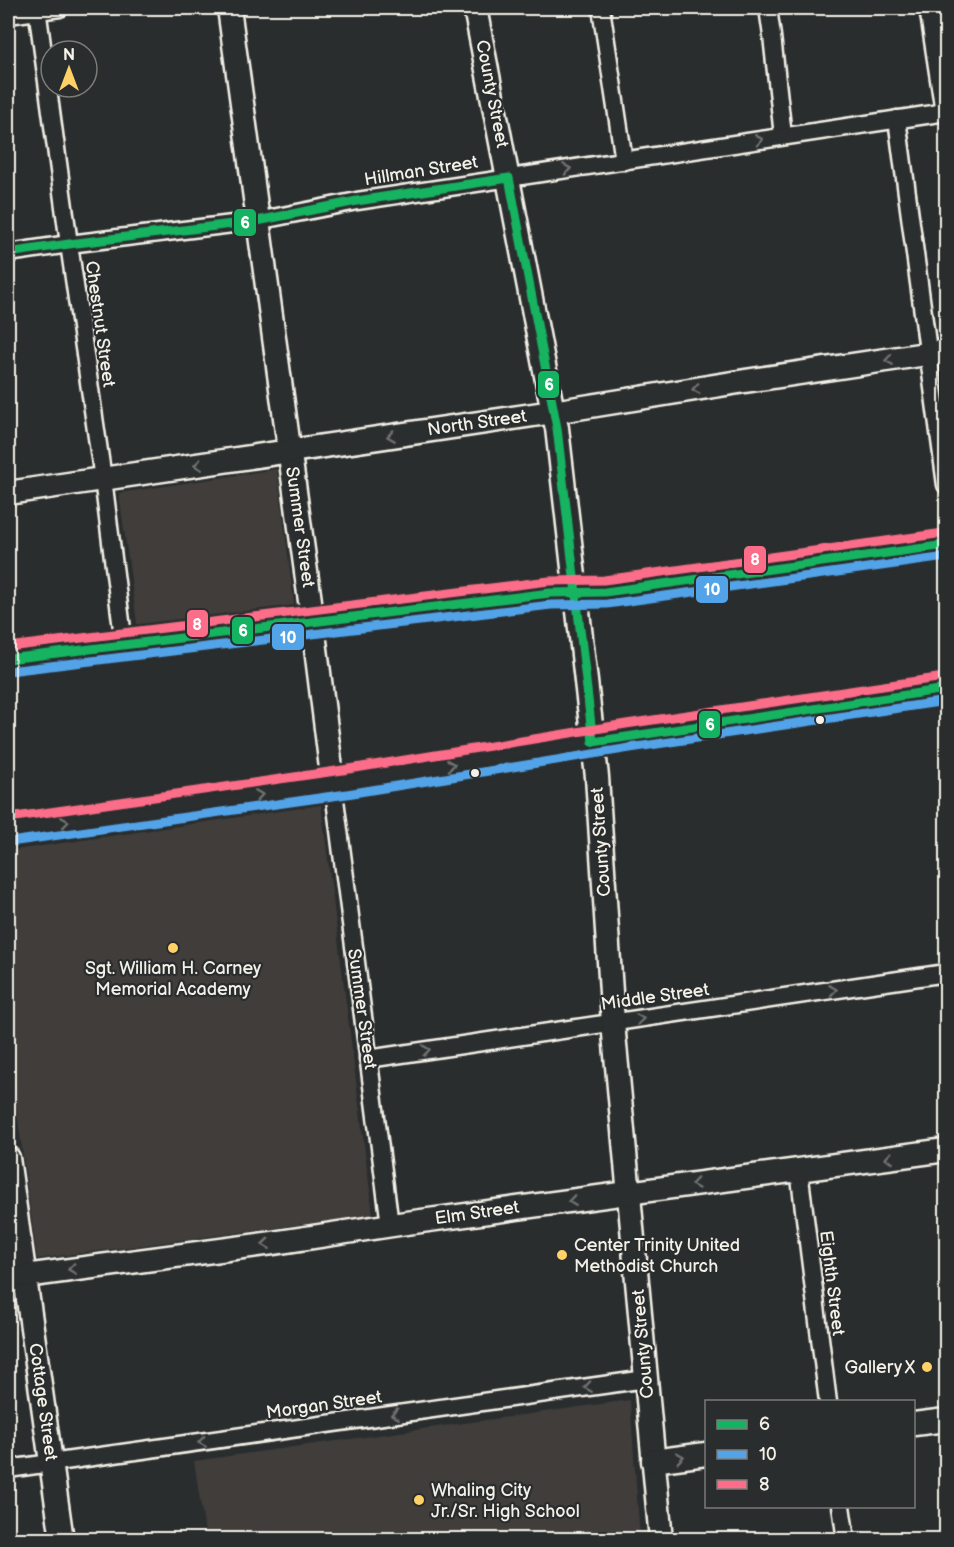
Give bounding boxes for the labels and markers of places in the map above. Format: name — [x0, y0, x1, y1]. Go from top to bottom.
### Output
unlabelled marker — [814, 714, 826, 726]
unlabelled marker — [469, 767, 481, 779]
marker: Sgt. William H. Carney Memorial Academy — [166, 941, 180, 955]
place label: Sgt. William H. Carney Memorial Academy — [85, 958, 262, 1000]
place label: Center Trinity United Methodist Church — [574, 1235, 740, 1277]
marker: Center Trinity United Methodist Church — [555, 1248, 569, 1262]
place label: Gallery X — [844, 1357, 916, 1378]
marker: Gallery X — [920, 1360, 934, 1374]
place label: Whaling City Jr./Sr. High School — [431, 1480, 580, 1522]
marker: Whaling City Jr./Sr. High School — [412, 1493, 426, 1507]

